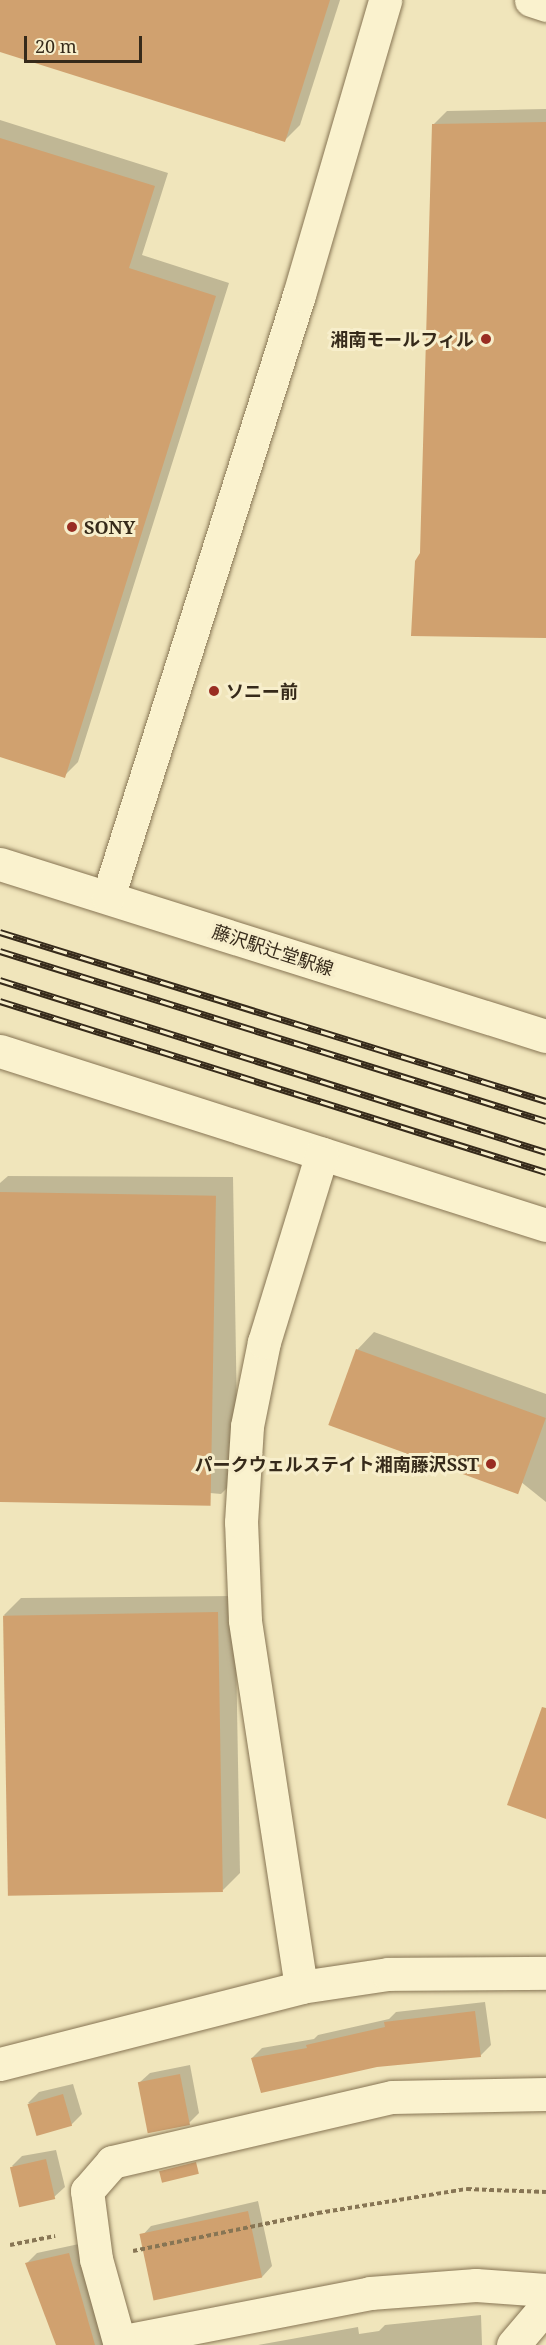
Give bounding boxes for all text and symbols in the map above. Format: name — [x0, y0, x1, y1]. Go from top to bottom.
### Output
scale bar — [27, 24, 146, 62]
text: 20 m — [35, 34, 77, 58]
place label: 湘南モールフィル — [330, 328, 474, 350]
marker: 湘南モールフィル — [479, 332, 493, 346]
place label: SONY — [84, 516, 135, 538]
marker: SONY — [65, 520, 79, 534]
place label: ソニー前 — [226, 680, 298, 702]
marker: ソニー前 — [207, 684, 221, 698]
street label: 藤沢駅辻堂駅線 — [210, 920, 336, 980]
place label: パークウェルステイト湘南藤沢SST — [195, 1453, 479, 1475]
marker: パークウェルステイト湘南藤沢SST — [484, 1457, 498, 1471]

